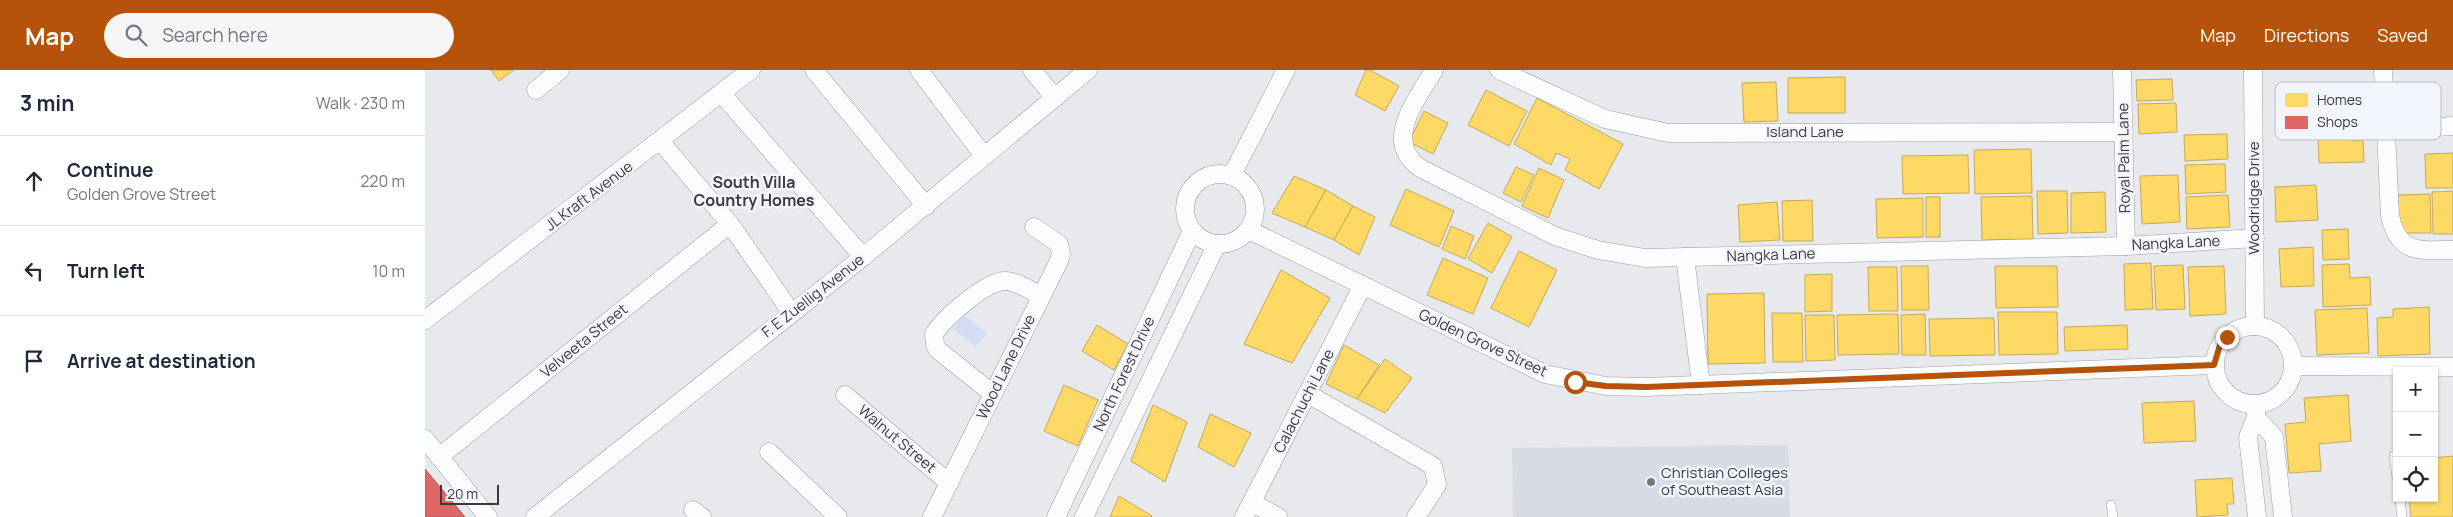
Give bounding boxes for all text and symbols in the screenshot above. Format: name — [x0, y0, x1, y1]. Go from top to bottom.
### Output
search box — [104, 13, 454, 58]
text: Map — [25, 19, 74, 52]
icon: search — [122, 21, 150, 49]
text: Search here — [162, 22, 268, 48]
text: Map — [2200, 23, 2236, 47]
text: Directions — [2264, 23, 2349, 47]
text: Saved — [2377, 23, 2428, 47]
legend — [2275, 82, 2441, 140]
text: 3 min — [20, 89, 74, 117]
text: Homes — [2317, 90, 2362, 109]
text: Walk · 230 m — [316, 92, 405, 114]
street label: Royal Palm Lane — [2112, 102, 2135, 213]
text: Shops — [2317, 112, 2358, 131]
street label: Island Lane — [1766, 121, 1844, 142]
street label: Woodridge Drive — [2243, 141, 2264, 255]
street label: JL Kraft Avenue — [540, 156, 637, 236]
text: Continue — [67, 157, 153, 183]
icon: ahead — [20, 167, 48, 195]
text: 220 m — [360, 170, 405, 192]
district label: South Villa Country Homes — [694, 171, 815, 211]
text: Golden Grove Street — [67, 183, 216, 205]
street label: Nangka Lane — [2131, 230, 2221, 255]
street label: Nangka Lane — [1726, 242, 1816, 267]
street label: F. E Zuellig Avenue — [757, 249, 869, 342]
icon: left — [20, 257, 48, 285]
text: Turn left — [67, 258, 145, 284]
text: 10 m — [372, 260, 405, 282]
street label: Velveeta Street — [536, 299, 632, 382]
street label: Golden Grove Street — [1415, 303, 1551, 382]
street label: Wood Lane Drive — [971, 311, 1040, 423]
street label: North Forest Drive — [1088, 313, 1159, 435]
route end — [2216, 326, 2239, 349]
street label: Calachuchi Lane — [1268, 345, 1339, 456]
icon: arrive — [20, 347, 48, 375]
text: Arrive at destination — [67, 348, 256, 374]
map controls — [2393, 367, 2438, 502]
button: + — [2393, 367, 2438, 412]
route start — [1564, 371, 1587, 394]
street label: Walnut Street — [854, 400, 941, 478]
button: − — [2393, 412, 2438, 457]
button: locate — [2393, 457, 2438, 502]
place label: Christian Colleges of Southeast Asia — [1661, 462, 1788, 500]
marker: Christian Colleges of Southeast Asia — [1645, 476, 1657, 488]
scale bar — [440, 482, 499, 505]
text: 20 m — [447, 484, 478, 503]

